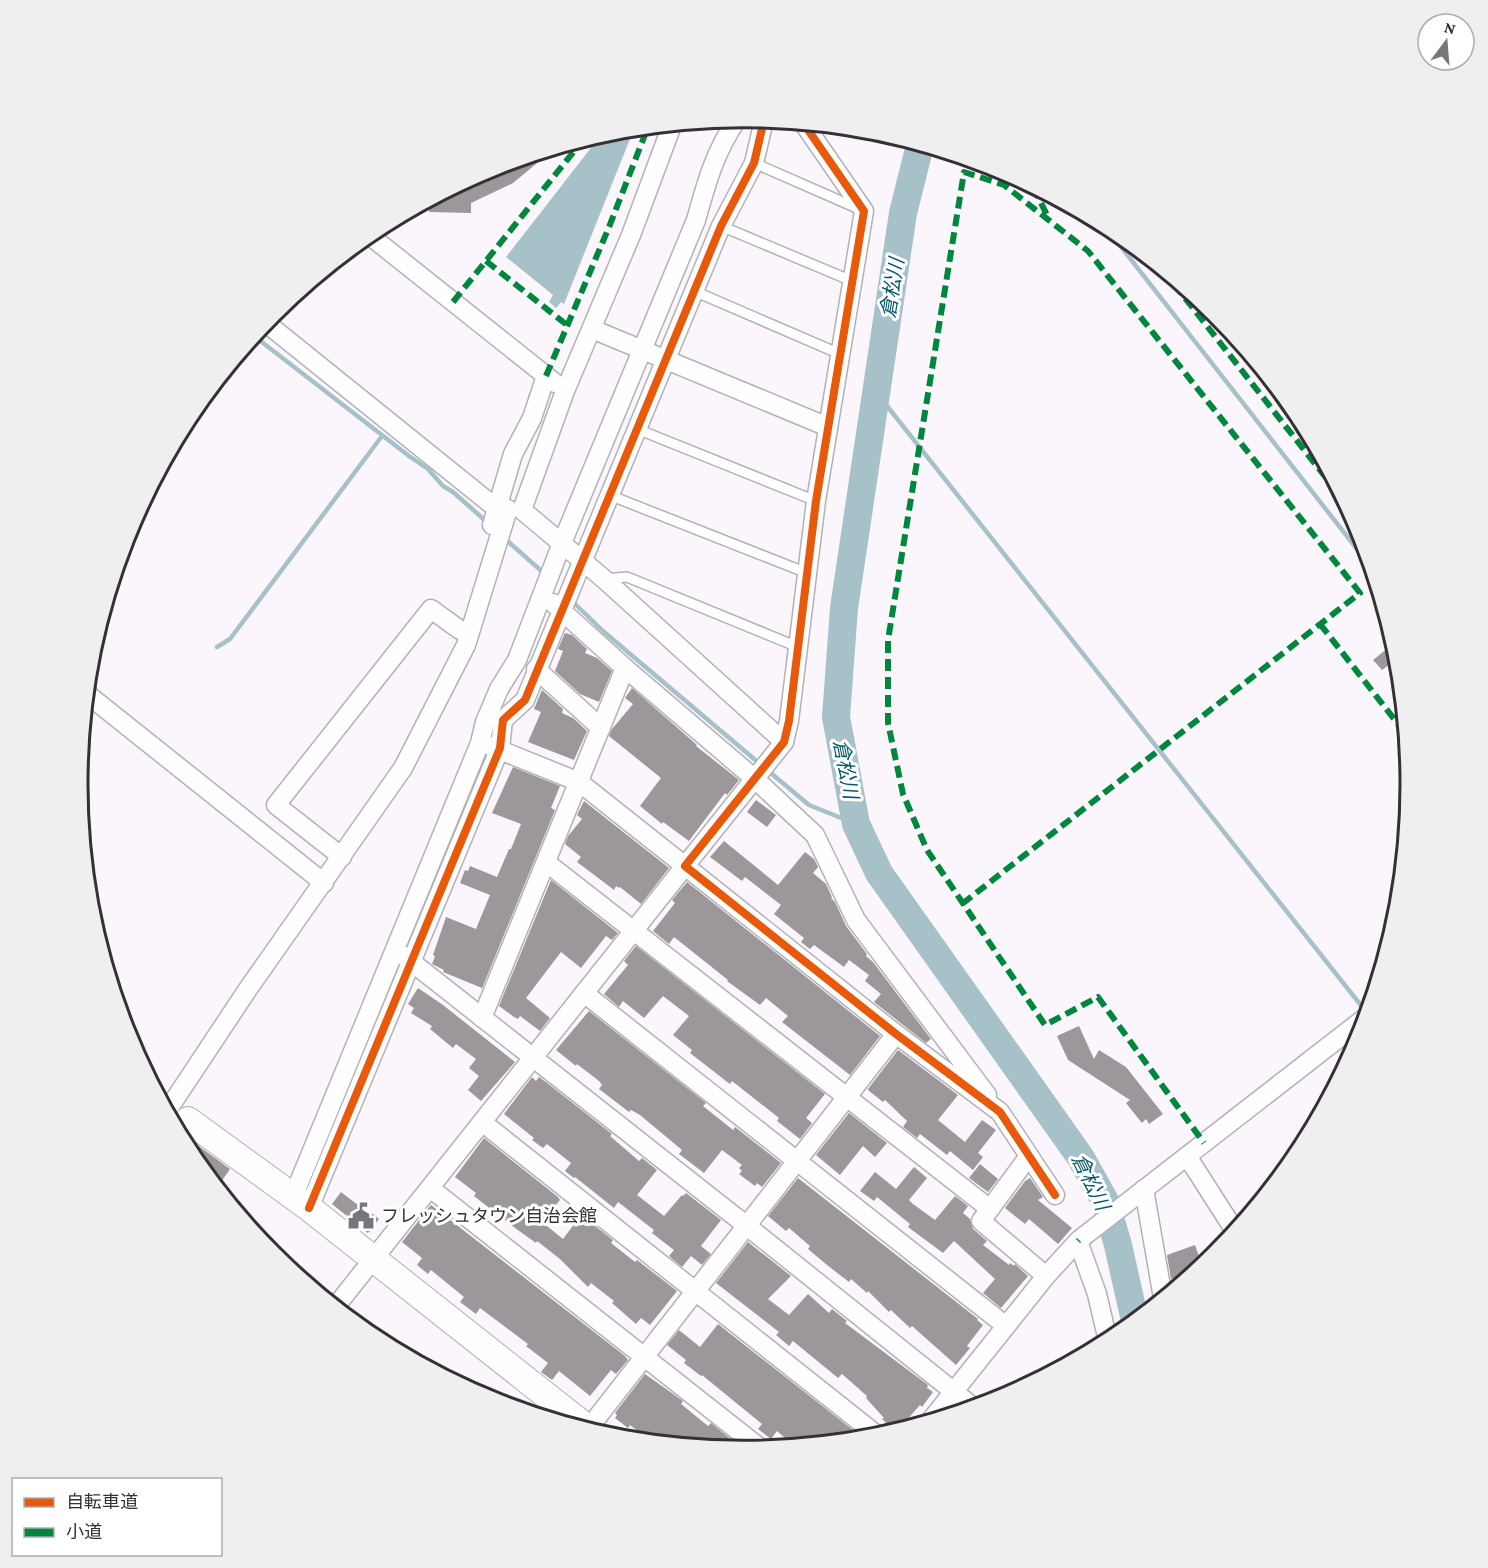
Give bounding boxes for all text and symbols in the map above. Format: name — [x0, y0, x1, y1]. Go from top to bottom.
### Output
north arrow — [1416, 12, 1476, 72]
text: N — [1442, 18, 1458, 38]
water label: 倉松川 — [876, 255, 908, 319]
water label: 倉松川 — [829, 737, 863, 803]
water label: 倉松川 — [1068, 1150, 1115, 1216]
public building icon: フレッシュタウン自治会館 — [346, 1201, 376, 1231]
place label: フレッシュタウン自治会館 — [381, 1206, 597, 1226]
legend — [12, 1478, 222, 1556]
text: 自転車道 — [66, 1492, 138, 1512]
text: 小道 — [66, 1522, 102, 1542]

